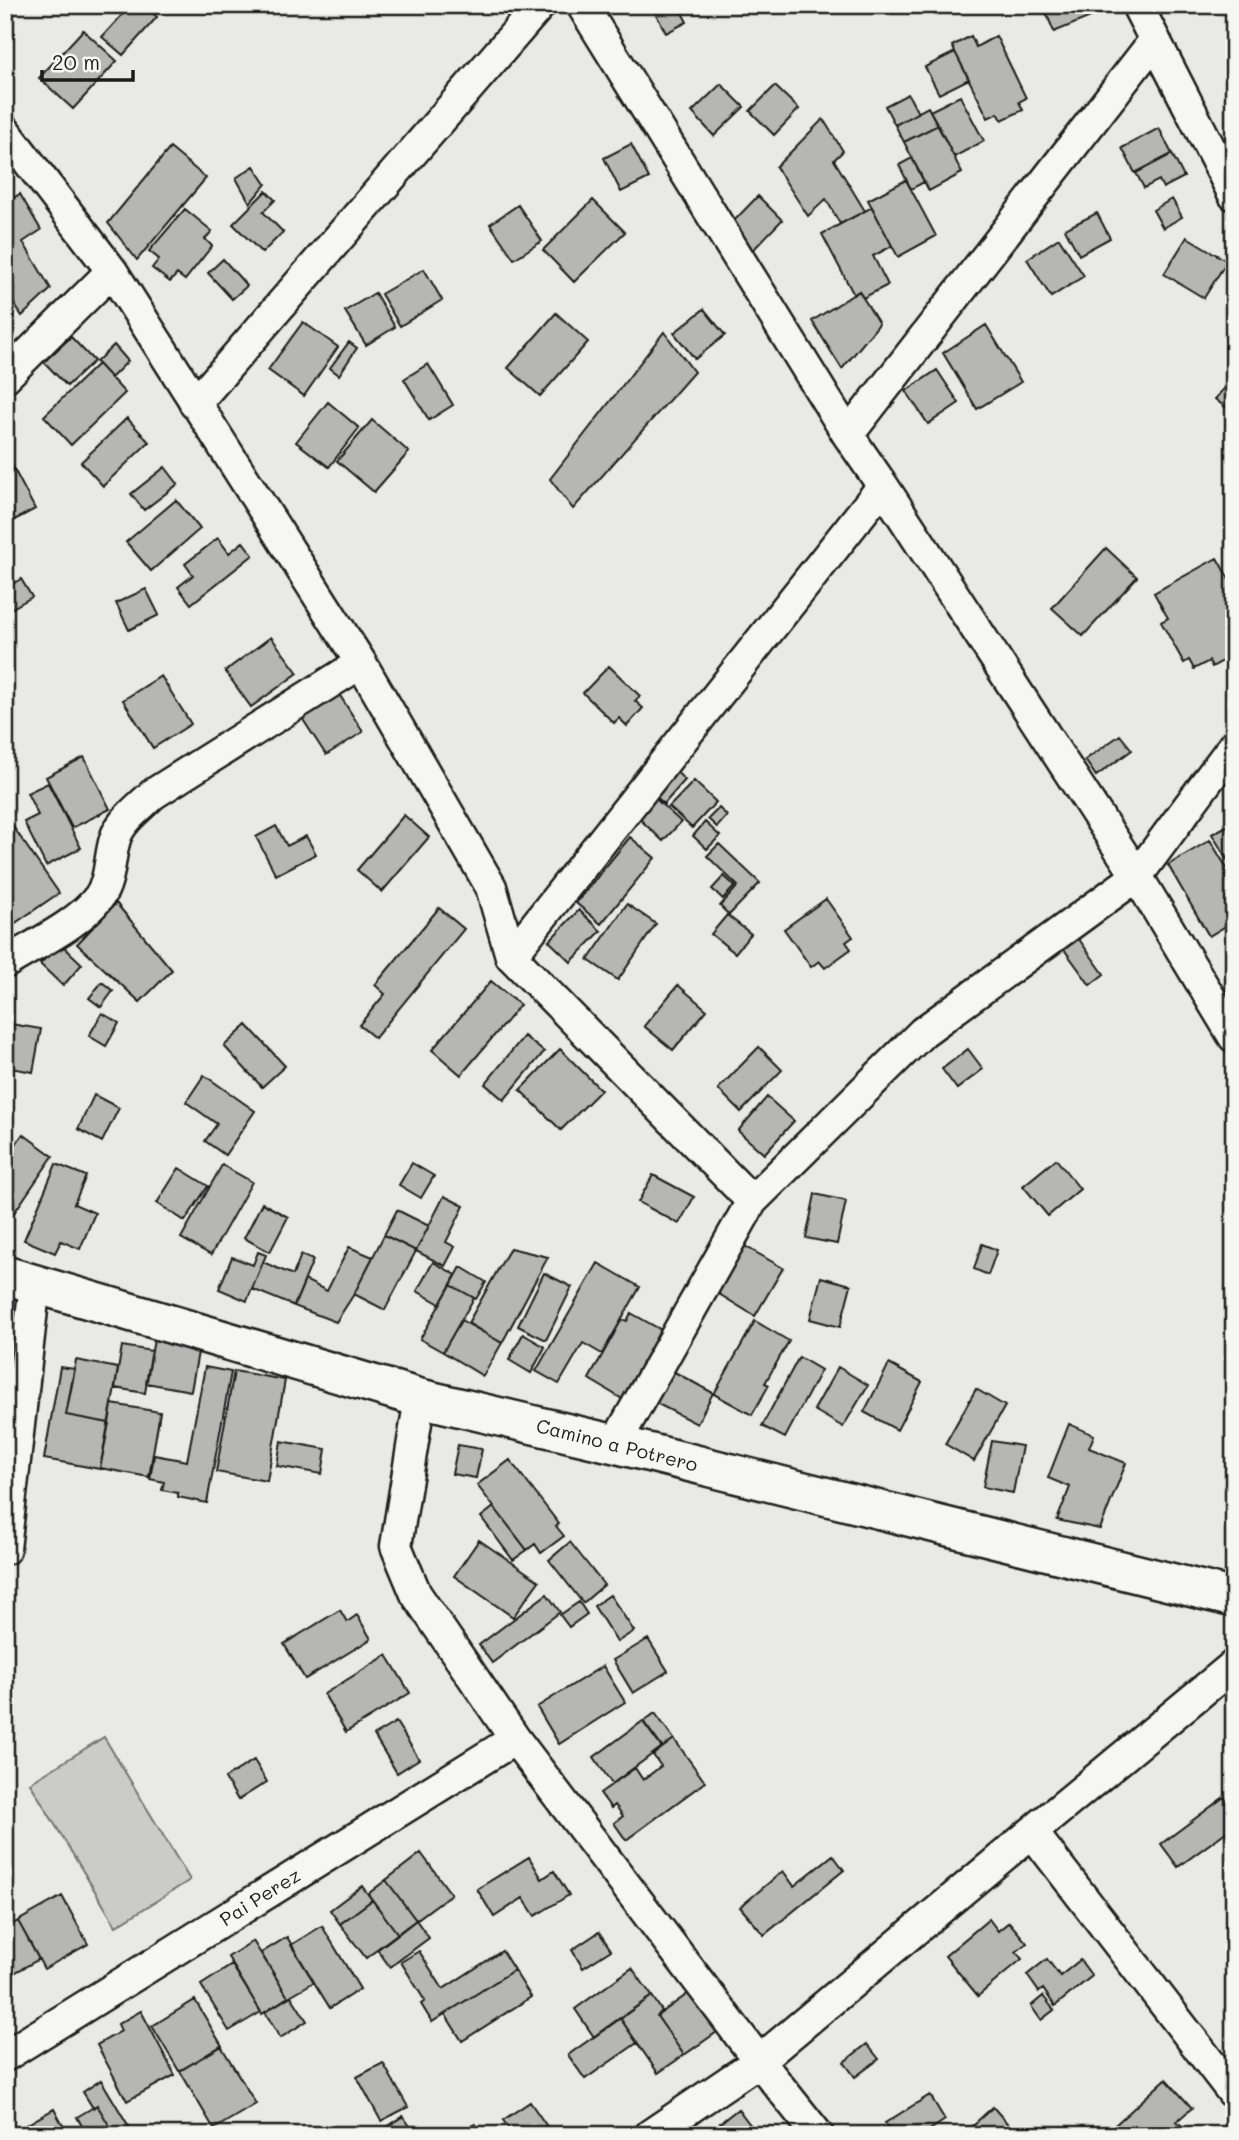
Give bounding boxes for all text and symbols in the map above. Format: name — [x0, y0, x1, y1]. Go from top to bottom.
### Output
scale bar — [42, 38, 133, 82]
text: 20 m — [52, 48, 100, 75]
street label: Camino a Potrero — [534, 1412, 700, 1477]
street label: Pai Perez — [215, 1862, 305, 1931]

